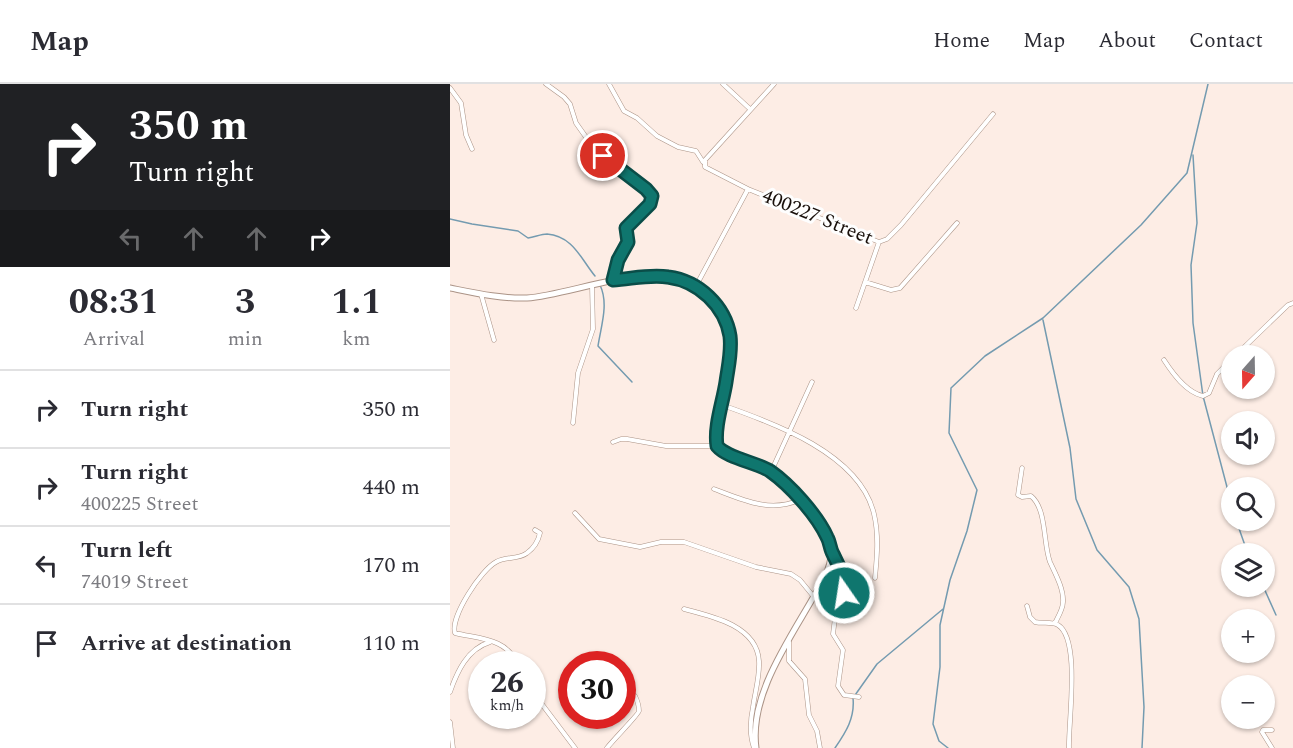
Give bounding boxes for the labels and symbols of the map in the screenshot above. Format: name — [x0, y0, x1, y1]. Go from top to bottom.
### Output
pin — [577, 130, 628, 181]
street label: 400227 Street — [758, 181, 878, 253]
north arrow — [1221, 345, 1275, 399]
position arrow — [812, 561, 876, 625]
speed limit sign: 30 — [558, 651, 636, 729]

